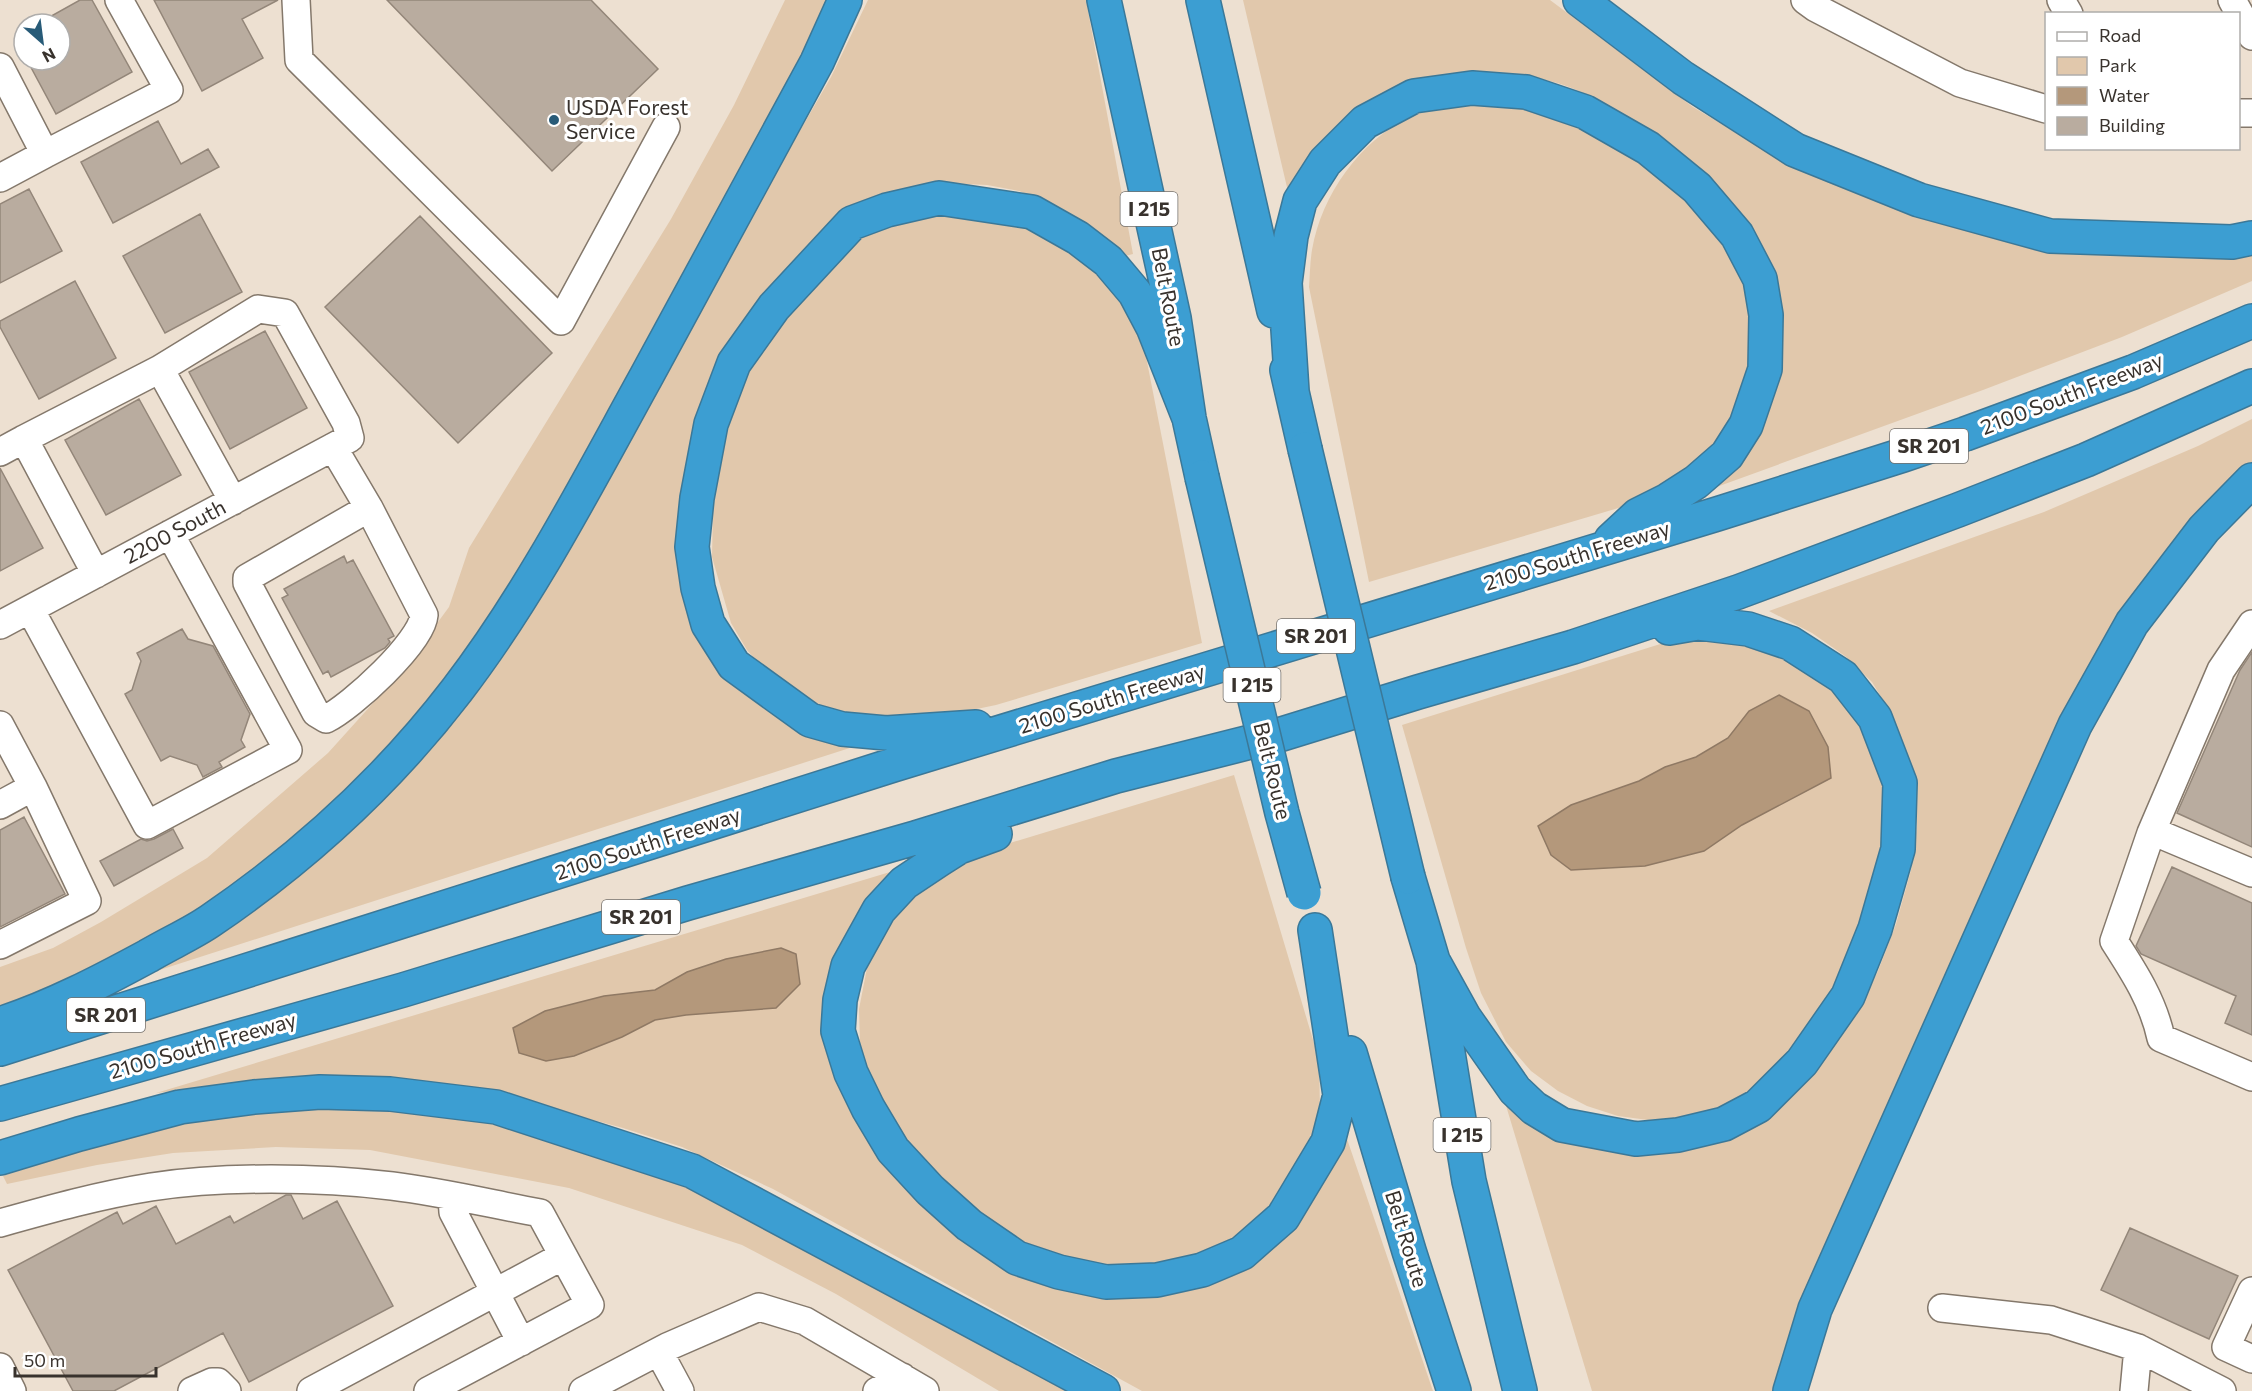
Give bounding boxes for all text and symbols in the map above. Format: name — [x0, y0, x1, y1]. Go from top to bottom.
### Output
north arrow — [12, 12, 72, 72]
legend — [2045, 12, 2240, 150]
text: Road — [2099, 24, 2141, 46]
text: N — [40, 44, 59, 67]
text: Park — [2099, 54, 2137, 76]
text: Water — [2099, 84, 2150, 106]
place label: USDA Forest Service — [566, 94, 688, 143]
marker: USDA Forest Service — [547, 113, 561, 127]
text: Building — [2099, 114, 2165, 136]
road number: I 215 — [1120, 192, 1178, 226]
street label: Belt Route — [1148, 245, 1191, 348]
street label: 2100 South Freeway — [1977, 346, 2166, 439]
road number: SR 201 — [1890, 429, 1968, 463]
street label: 2200 South — [119, 493, 230, 568]
street label: 2100 South Freeway — [1481, 514, 1673, 595]
road number: SR 201 — [1277, 619, 1355, 653]
street label: 2100 South Freeway — [1016, 657, 1208, 738]
road number: I 215 — [1224, 668, 1280, 702]
street label: Belt Route — [1249, 719, 1298, 822]
street label: 2100 South Freeway — [552, 801, 743, 884]
road number: SR 201 — [602, 900, 680, 934]
road number: SR 201 — [67, 998, 145, 1032]
street label: 2100 South Freeway — [106, 1006, 299, 1083]
road number: I 215 — [1434, 1118, 1490, 1152]
street label: Belt Route — [1381, 1187, 1434, 1290]
scale bar — [15, 1340, 156, 1378]
text: 50 m — [24, 1349, 65, 1371]

